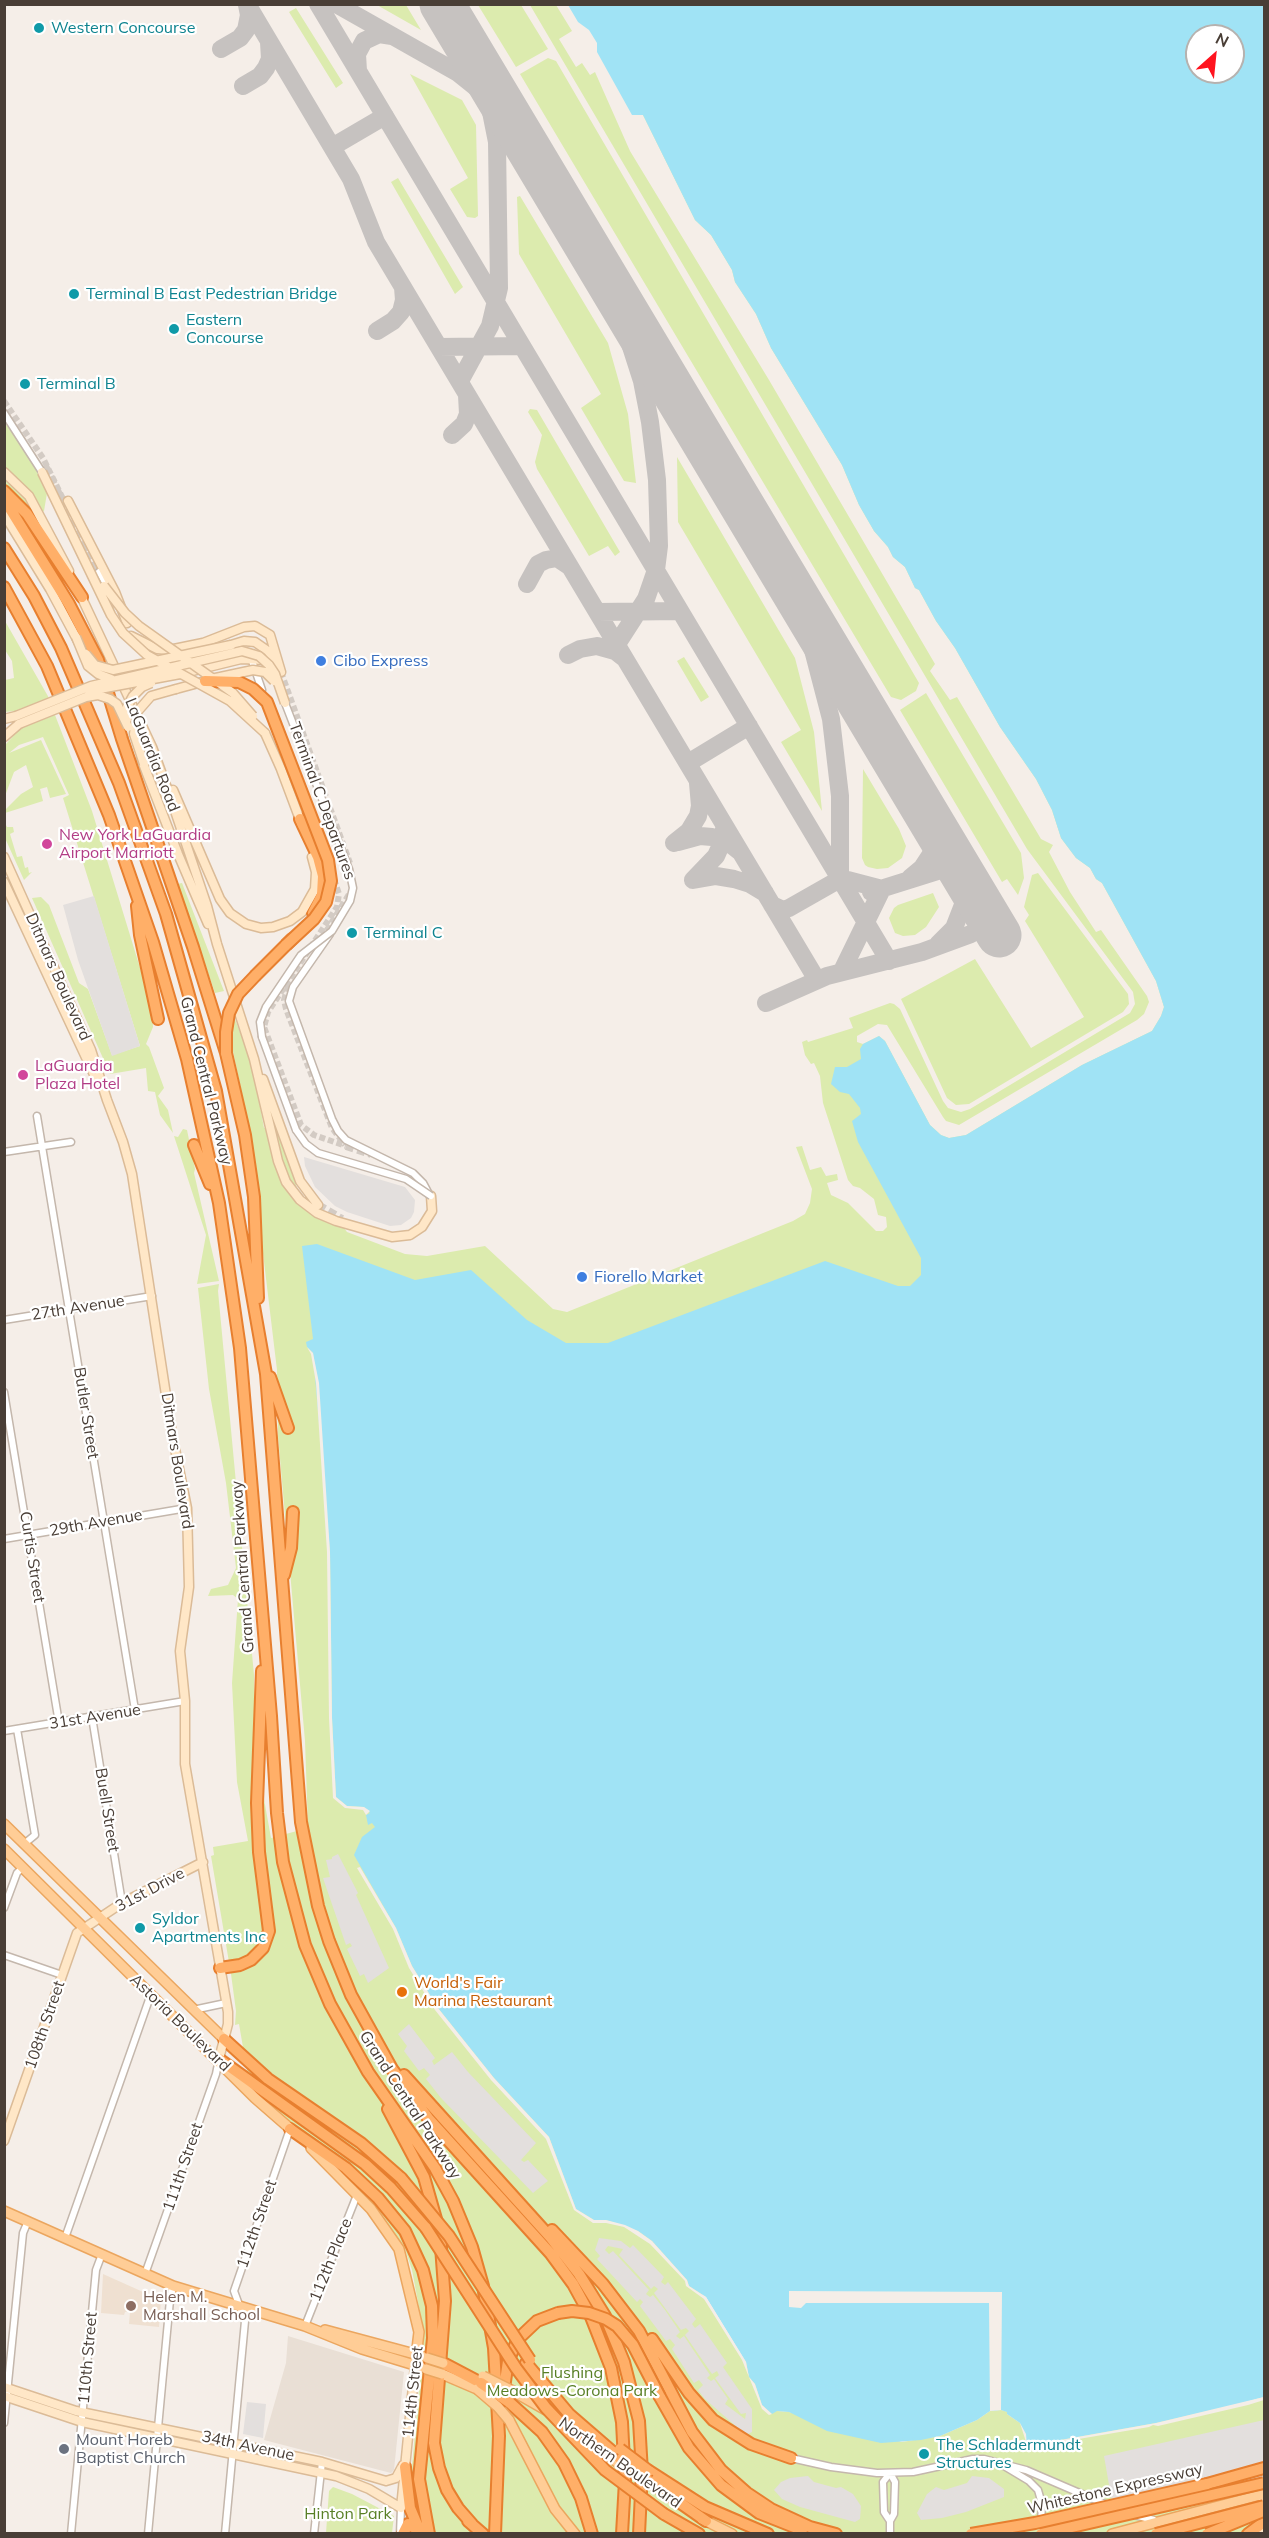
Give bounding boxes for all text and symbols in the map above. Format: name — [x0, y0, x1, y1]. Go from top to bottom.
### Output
place label: Western Concourse — [51, 18, 195, 38]
marker: Western Concourse — [32, 21, 46, 35]
north arrow — [1185, 24, 1245, 84]
text: N — [1212, 28, 1232, 51]
place label: Terminal B East Pedestrian Bridge — [86, 284, 337, 304]
marker: Terminal B East Pedestrian Bridge — [67, 287, 81, 301]
place label: Eastern Concourse — [186, 310, 263, 348]
marker: Eastern Concourse — [167, 322, 181, 336]
place label: Terminal B — [37, 374, 116, 394]
marker: Terminal B — [18, 377, 32, 391]
place label: Cibo Express — [333, 651, 429, 671]
marker: Cibo Express — [314, 654, 328, 668]
street label: LaGuardia Road — [120, 695, 184, 815]
street label: Terminal C Departures — [285, 720, 359, 882]
place label: New York LaGuardia Airport Marriott — [59, 825, 211, 863]
marker: New York LaGuardia Airport Marriott — [40, 837, 54, 851]
street label: Ditmars Boulevard — [21, 910, 95, 1044]
place label: Terminal C — [364, 923, 443, 943]
marker: Terminal C — [345, 926, 359, 940]
street label: Grand Central Parkway — [176, 995, 236, 1167]
place label: LaGuardia Plaza Hotel — [35, 1056, 120, 1094]
marker: LaGuardia Plaza Hotel — [16, 1068, 30, 1082]
place label: Fiorello Market — [594, 1267, 703, 1287]
marker: Fiorello Market — [575, 1270, 589, 1284]
street label: 27th Avenue — [30, 1291, 126, 1325]
street label: Butler Street — [69, 1366, 103, 1460]
street label: Ditmars Boulevard — [157, 1391, 197, 1531]
street label: Grand Central Parkway — [227, 1480, 259, 1654]
street label: 29th Avenue — [48, 1505, 144, 1541]
street label: Curtis Street — [15, 1510, 49, 1604]
street label: 31st Avenue — [48, 1700, 142, 1734]
street label: Buell Street — [91, 1767, 123, 1853]
street label: 31st Drive — [112, 1864, 188, 1916]
place label: Syldor Apartments Inc — [152, 1909, 266, 1947]
marker: Syldor Apartments Inc — [133, 1921, 147, 1935]
street label: Astoria Boulevard — [126, 1970, 234, 2076]
place label: World's Fair Marina Restaurant — [414, 1973, 552, 2011]
street label: 108th Street — [21, 1978, 69, 2072]
marker: World's Fair Marina Restaurant — [395, 1985, 409, 1999]
street label: Grand Central Parkway — [355, 2027, 465, 2183]
street label: 111th Street — [159, 2120, 207, 2214]
street label: 112th Street — [233, 2177, 281, 2271]
street label: 112th Place — [306, 2215, 356, 2305]
place label: Helen M. Marshall School — [143, 2287, 260, 2325]
marker: Helen M. Marshall School — [124, 2299, 138, 2313]
street label: 110th Street — [74, 2311, 102, 2405]
street label: 114th Street — [399, 2345, 427, 2439]
park label: Flushing Meadows-Corona Park — [487, 2363, 657, 2401]
street label: Northern Boulevard — [555, 2413, 685, 2513]
street label: 34th Avenue — [200, 2427, 296, 2465]
place label: Mount Horeb Baptist Church — [76, 2430, 186, 2468]
place label: The Schladermundt Structures — [936, 2435, 1081, 2473]
marker: Mount Horeb Baptist Church — [57, 2442, 71, 2456]
marker: The Schladermundt Structures — [917, 2447, 931, 2461]
street label: Whitestone Expressway — [1025, 2459, 1205, 2519]
park label: Hinton Park — [304, 2504, 392, 2524]

